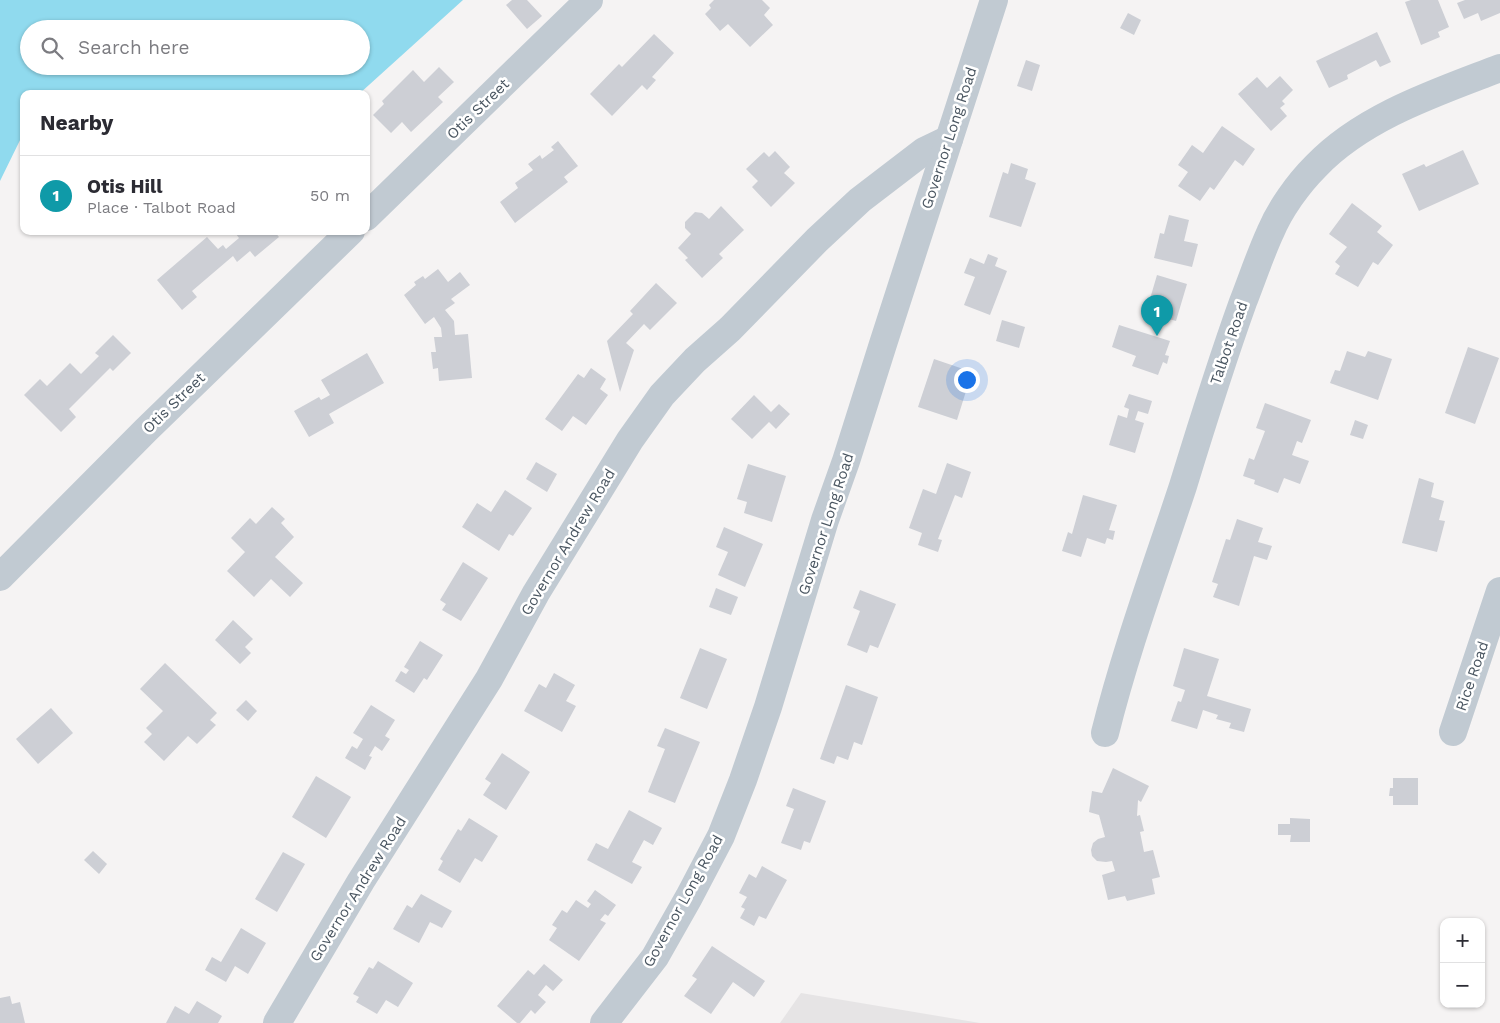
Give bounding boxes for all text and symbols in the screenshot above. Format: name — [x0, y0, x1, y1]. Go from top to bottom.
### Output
search box — [20, 20, 370, 75]
icon: search — [38, 34, 66, 62]
text: Search here — [78, 36, 189, 59]
street label: Governor Long Road — [918, 65, 980, 211]
street label: Otis Street — [443, 74, 513, 143]
text: Nearby — [40, 110, 113, 135]
text: Otis Hill — [87, 175, 162, 198]
text: 1 — [53, 186, 59, 205]
text: 50 m — [310, 186, 350, 205]
text: Place · Talbot Road — [87, 198, 236, 217]
pin: 1 — [1141, 295, 1173, 336]
street label: Talbot Road — [1206, 299, 1252, 387]
your location — [954, 367, 980, 393]
street label: Otis Street — [139, 368, 209, 437]
street label: Governor Long Road — [795, 451, 857, 597]
street label: Governor Andrew Road — [517, 465, 619, 619]
street label: Rice Road — [1452, 639, 1492, 713]
street label: Governor Andrew Road — [306, 813, 410, 965]
street label: Governor Long Road — [639, 832, 727, 970]
map controls — [1440, 918, 1485, 1008]
button: + — [1440, 918, 1485, 963]
button: − — [1440, 963, 1485, 1008]

